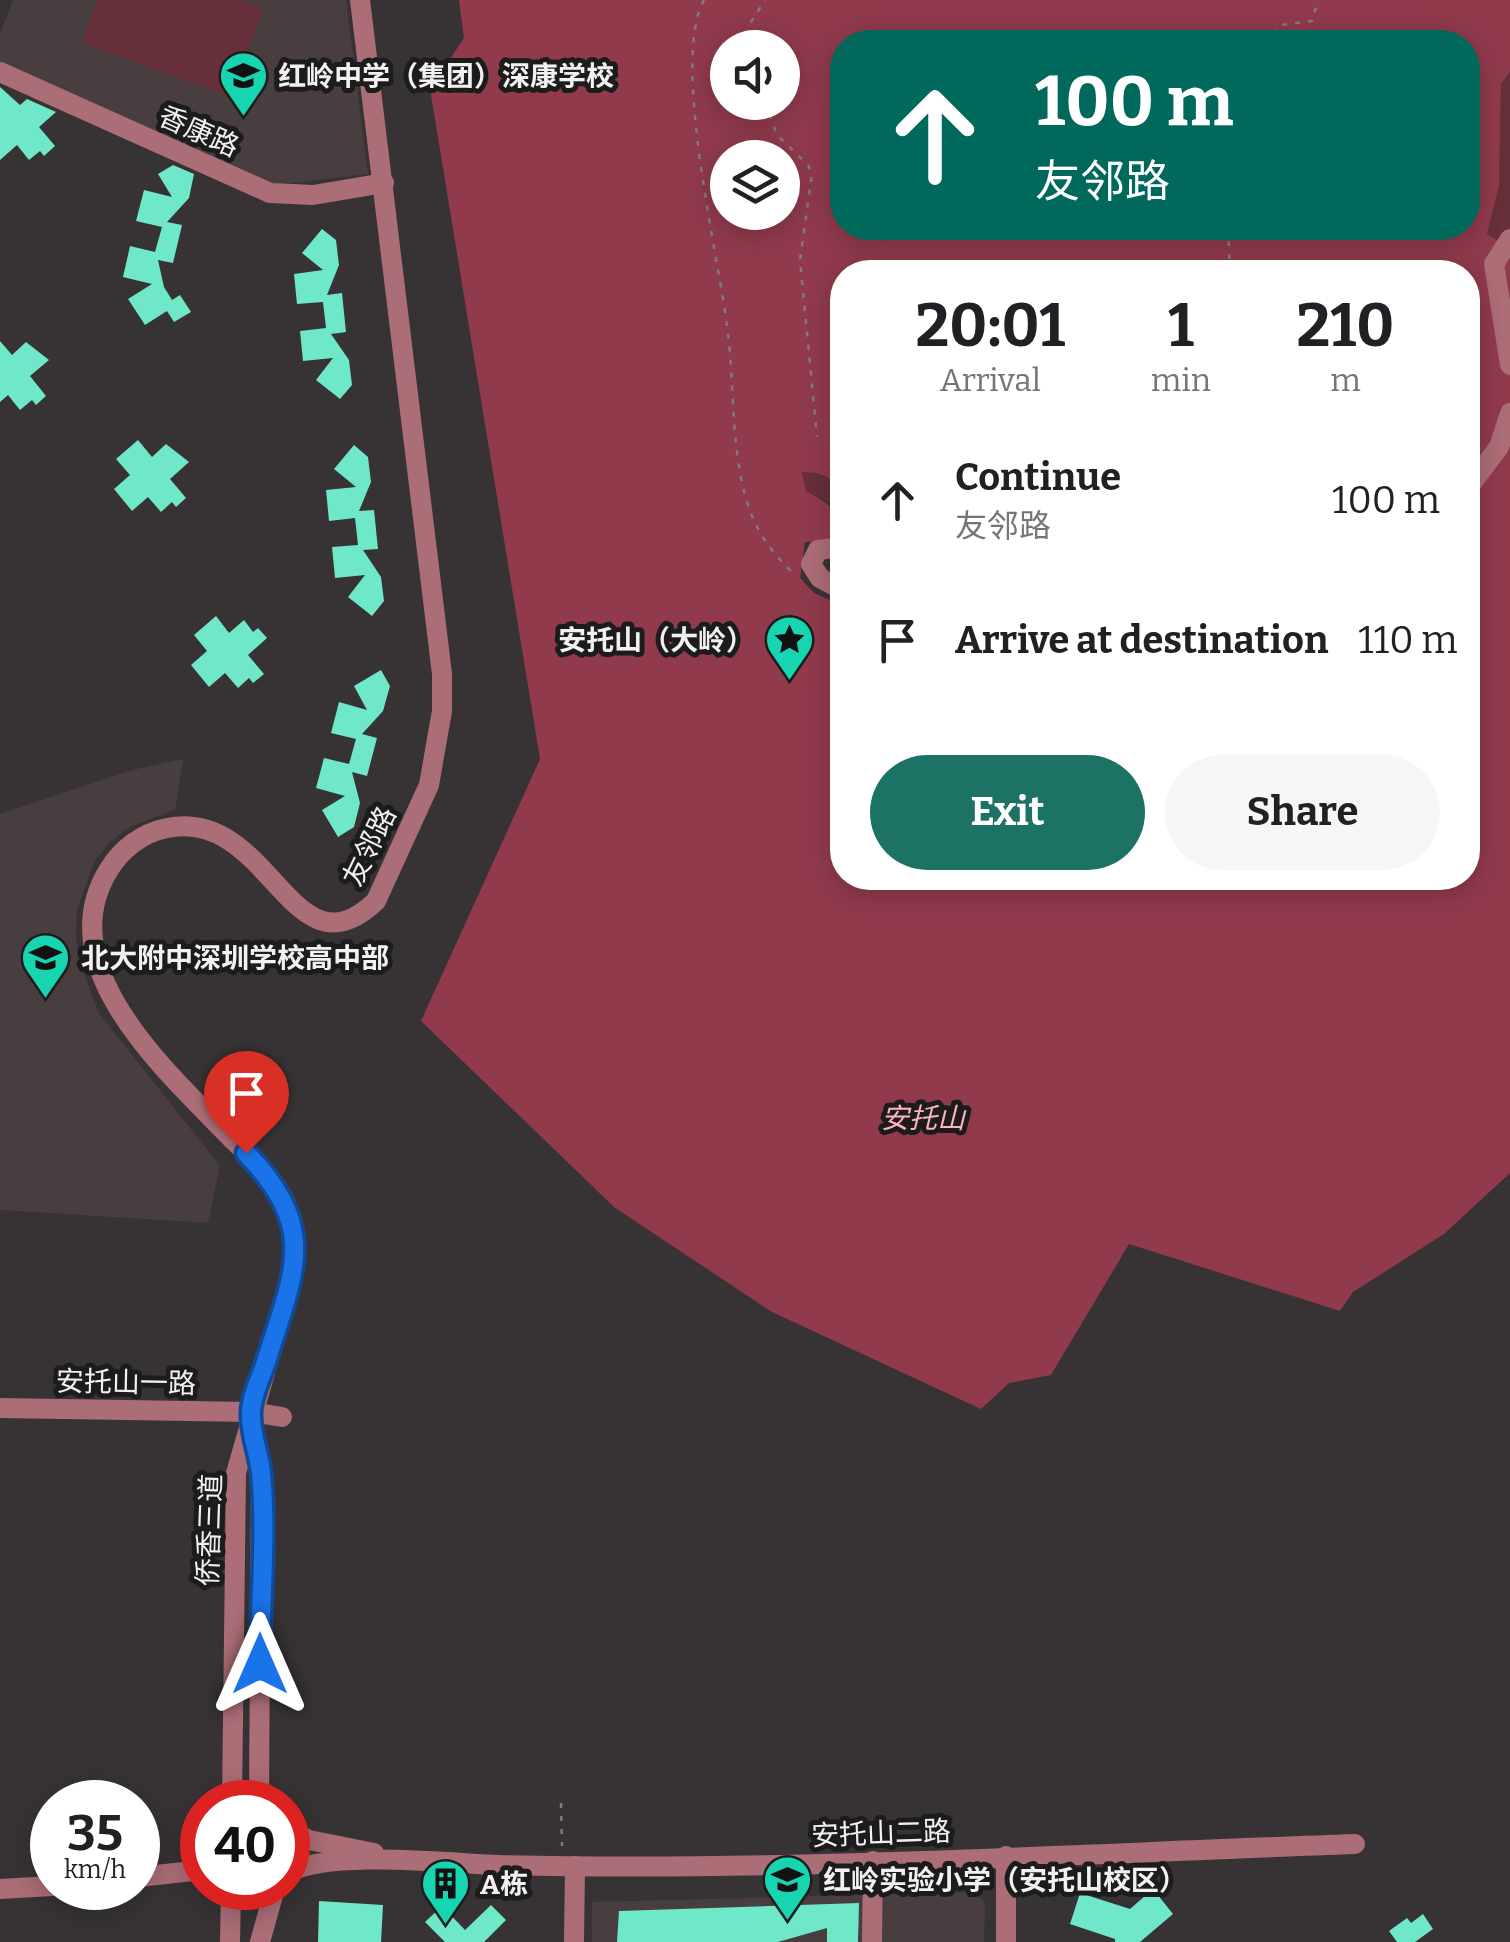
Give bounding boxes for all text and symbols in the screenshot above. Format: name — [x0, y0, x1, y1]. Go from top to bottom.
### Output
map controls — [710, 30, 800, 230]
button: sound — [710, 30, 800, 120]
school or university icon: 红岭中学（集团）深康学校 — [217, 50, 269, 118]
place label: 红岭中学（集团）深康学校 — [278, 60, 614, 93]
text: 100 m — [1035, 60, 1234, 144]
icon: ahead — [870, 70, 1000, 200]
street label: 香康路 — [154, 99, 244, 164]
button: layers — [710, 140, 800, 230]
text: 友邻路 — [1035, 155, 1170, 209]
text: 20:01 — [916, 290, 1065, 362]
text: 1 — [1168, 290, 1194, 362]
text: 210 — [1297, 290, 1394, 362]
text: Arrival — [940, 361, 1041, 399]
text: min — [1151, 361, 1211, 399]
text: m — [1330, 361, 1361, 399]
text: Continue — [955, 454, 1121, 500]
icon: ahead — [870, 473, 925, 528]
text: 100 m — [1332, 477, 1440, 523]
text: 友邻路 — [955, 507, 1051, 545]
icon: arrive — [870, 613, 925, 668]
place icon: 安托山（大岭） — [763, 614, 815, 682]
text: Arrive at destination — [955, 617, 1328, 663]
text: 110 m — [1358, 617, 1457, 663]
place label: 安托山（大岭） — [558, 624, 754, 657]
button: Exit — [870, 755, 1145, 870]
button: Share — [1165, 755, 1440, 870]
street label: 友邻路 — [336, 801, 403, 891]
school or university icon: 北大附中深圳学校高中部 — [20, 932, 72, 1000]
place label: 北大附中深圳学校高中部 — [81, 942, 389, 975]
pin — [204, 1051, 289, 1154]
icon: arrive — [219, 1066, 274, 1121]
park label: 安托山 — [881, 1102, 967, 1135]
street label: 安托山一路 — [56, 1365, 196, 1400]
street label: 侨香三道 — [191, 1473, 228, 1587]
position arrow — [208, 1612, 312, 1716]
speed limit sign: 40 — [180, 1780, 310, 1910]
text: 35 — [67, 1803, 123, 1863]
street label: 安托山二路 — [810, 1815, 952, 1852]
school or university icon: 红岭实验小学（安托山校区） — [762, 1854, 814, 1922]
text: km/h — [64, 1855, 126, 1885]
building icon: A栋 — [419, 1858, 471, 1926]
place label: 红岭实验小学（安托山校区） — [823, 1864, 1187, 1897]
place label: A栋 — [480, 1868, 528, 1901]

